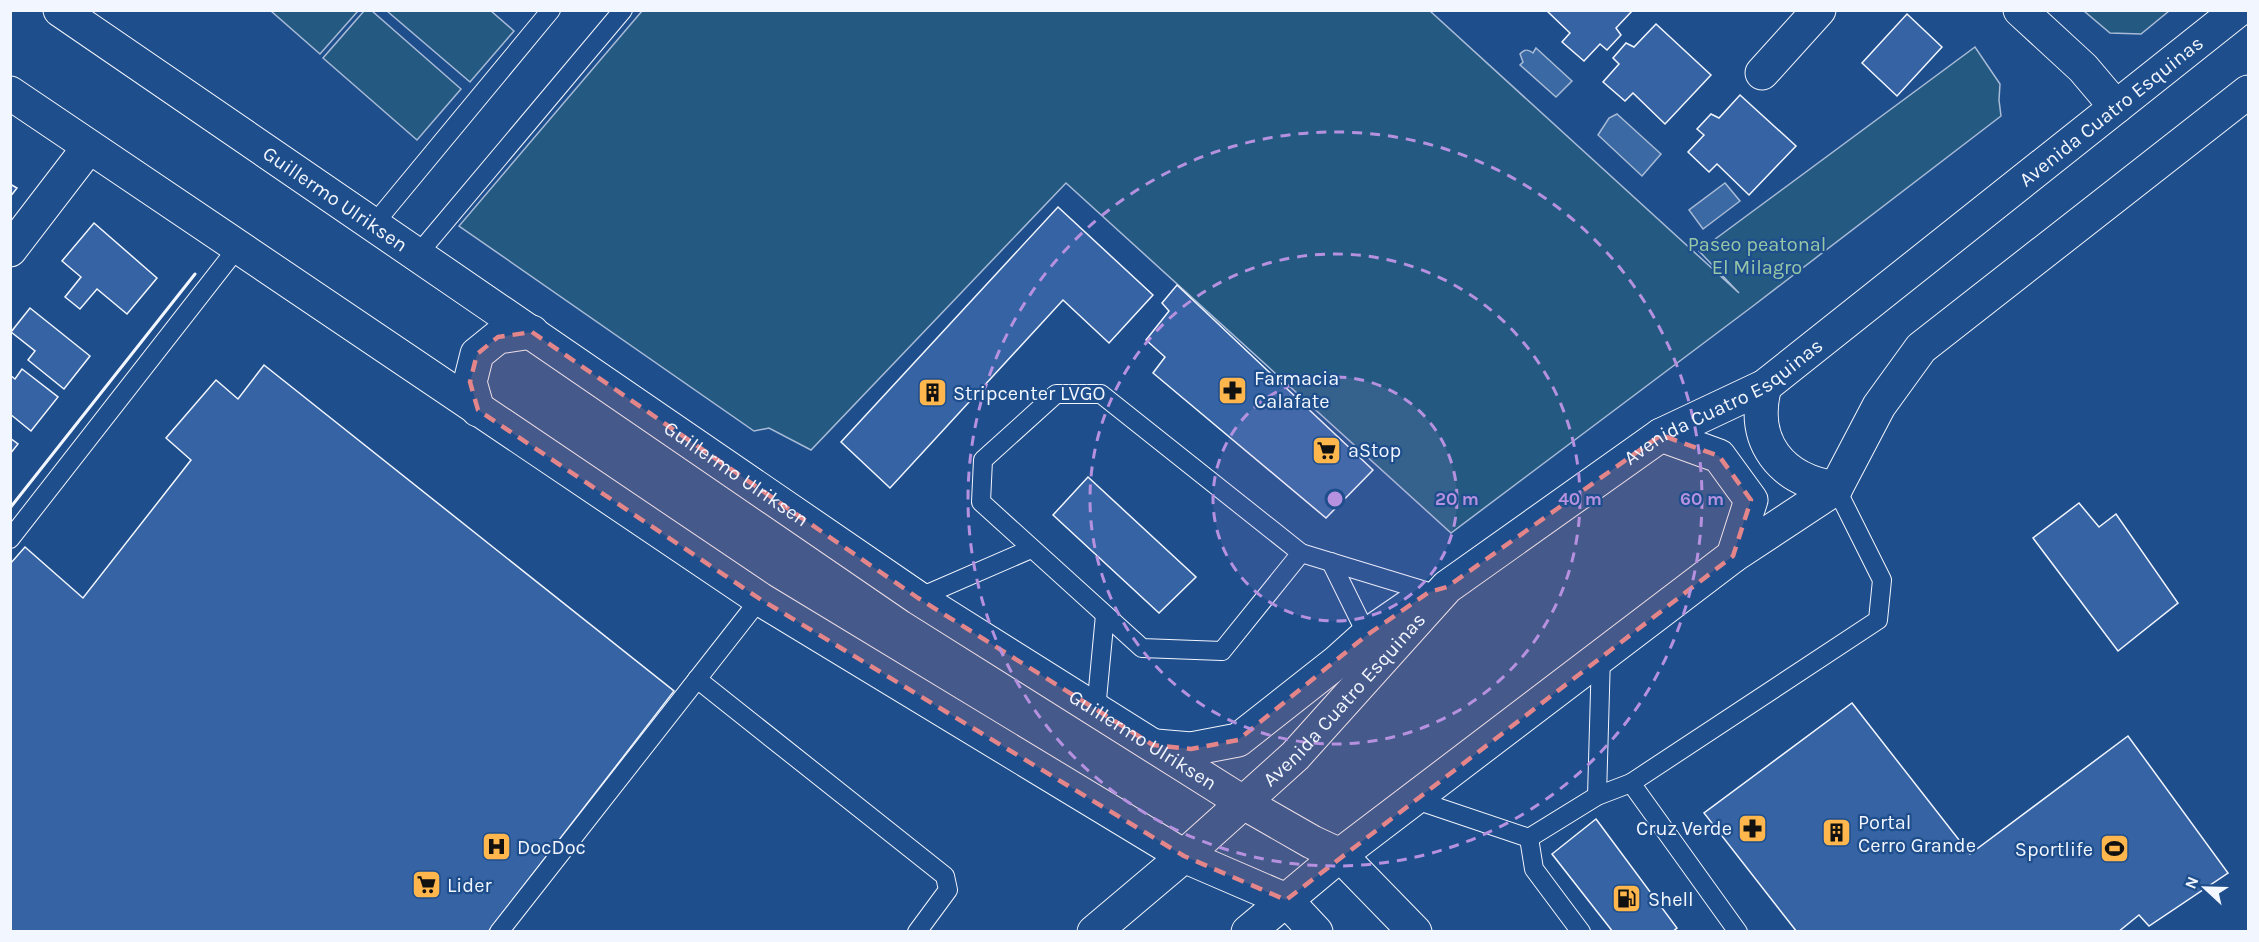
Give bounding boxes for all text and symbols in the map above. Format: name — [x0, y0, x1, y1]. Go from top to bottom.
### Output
street label: Avenida Cuatro Esquinas — [2015, 31, 2208, 191]
street label: Guillermo Ulriksen — [259, 142, 412, 257]
park label: Paseo peatonal El Milagro — [1688, 233, 1826, 279]
street label: Avenida Cuatro Esquinas — [1620, 334, 1827, 470]
place label: Farmacia Calafate — [1254, 367, 1339, 413]
pharmacy icon: Farmacia Calafate — [1217, 374, 1249, 406]
building icon: Stripcenter LVGO — [916, 377, 948, 409]
place label: Stripcenter LVGO — [953, 382, 1105, 405]
street label: Guillermo Ulriksen — [659, 416, 813, 532]
supermarket icon: aStop — [1311, 434, 1343, 466]
place label: aStop — [1348, 439, 1401, 462]
text: 20 m — [1435, 488, 1479, 510]
text: 40 m — [1558, 488, 1602, 510]
text: 60 m — [1680, 488, 1724, 510]
centre of rings — [1325, 489, 1345, 509]
street label: Avenida Cuatro Esquinas — [1258, 608, 1430, 791]
street label: Guillermo Ulriksen — [1065, 685, 1221, 795]
place label: Portal Cerro Grande — [1858, 811, 1976, 857]
pharmacy icon: Cruz Verde — [1737, 812, 1769, 844]
place label: Cruz Verde — [1636, 817, 1732, 840]
building icon: Portal Cerro Grande — [1821, 817, 1853, 849]
hospital icon: DocDoc — [480, 831, 512, 863]
sports icon: Sportlife — [2098, 833, 2130, 865]
place label: DocDoc — [517, 836, 586, 859]
place label: Sportlife — [2015, 838, 2093, 861]
north arrow — [2175, 858, 2235, 918]
supermarket icon: Lider — [410, 869, 442, 901]
place label: Lider — [447, 874, 492, 897]
text: N — [2181, 874, 2203, 891]
fuel station icon: Shell — [1611, 883, 1643, 915]
place label: Shell — [1648, 888, 1694, 911]

